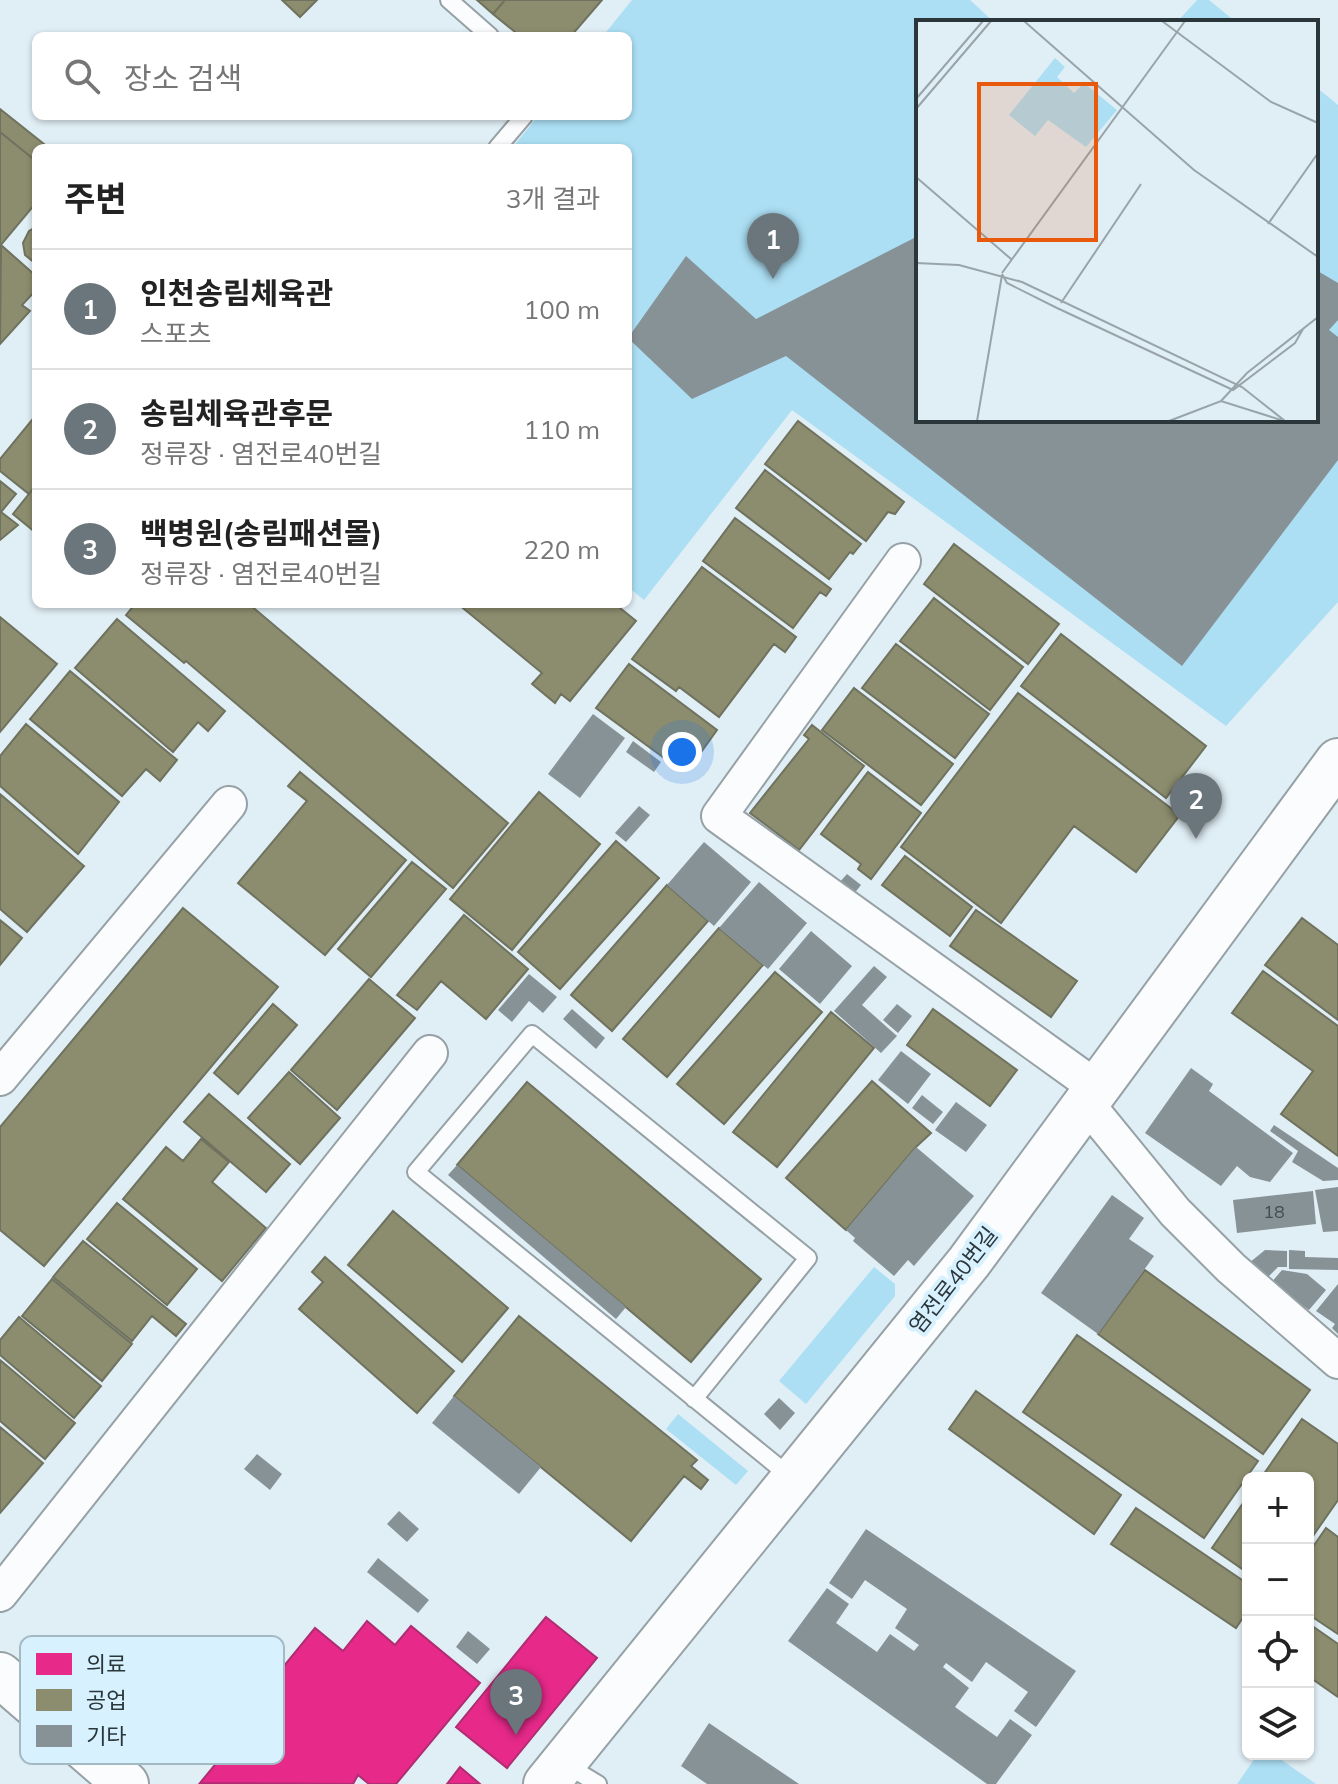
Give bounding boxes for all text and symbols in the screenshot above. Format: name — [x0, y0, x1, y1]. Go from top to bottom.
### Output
inset map — [916, 20, 1318, 422]
search box — [32, 32, 632, 120]
icon: search — [60, 54, 104, 98]
text: 장소 검색 — [124, 59, 242, 97]
text: 주변 — [64, 177, 127, 220]
text: 3개 결과 — [506, 182, 600, 215]
pin: 1 — [747, 213, 799, 279]
text: 인천송림체육관 — [140, 274, 333, 312]
text: 1 — [82, 293, 98, 326]
text: 100 m — [524, 293, 600, 326]
text: 스포츠 — [140, 317, 212, 350]
text: 송림체육관후문 — [140, 394, 333, 432]
text: 2 — [82, 413, 98, 446]
text: 110 m — [524, 413, 600, 446]
text: 정류장 · 염전로40번길 — [140, 437, 382, 470]
text: 백병원(송림패션몰) — [140, 514, 382, 552]
text: 3 — [82, 533, 98, 566]
text: 220 m — [524, 533, 600, 566]
text: 정류장 · 염전로40번길 — [140, 557, 382, 590]
your location — [662, 732, 702, 772]
pin: 2 — [1170, 773, 1222, 839]
house number: 18 — [1263, 1200, 1285, 1223]
street label: 염전로40번길 — [903, 1221, 1003, 1339]
map controls — [1242, 1472, 1314, 1760]
button: + — [1242, 1472, 1314, 1544]
button: − — [1242, 1544, 1314, 1616]
button: locate — [1242, 1616, 1314, 1688]
legend — [20, 1636, 284, 1764]
text: 의료 — [86, 1650, 126, 1678]
pin: 3 — [490, 1669, 542, 1735]
text: 공업 — [86, 1686, 126, 1714]
button: layers — [1242, 1688, 1314, 1760]
text: 기타 — [86, 1722, 126, 1750]

